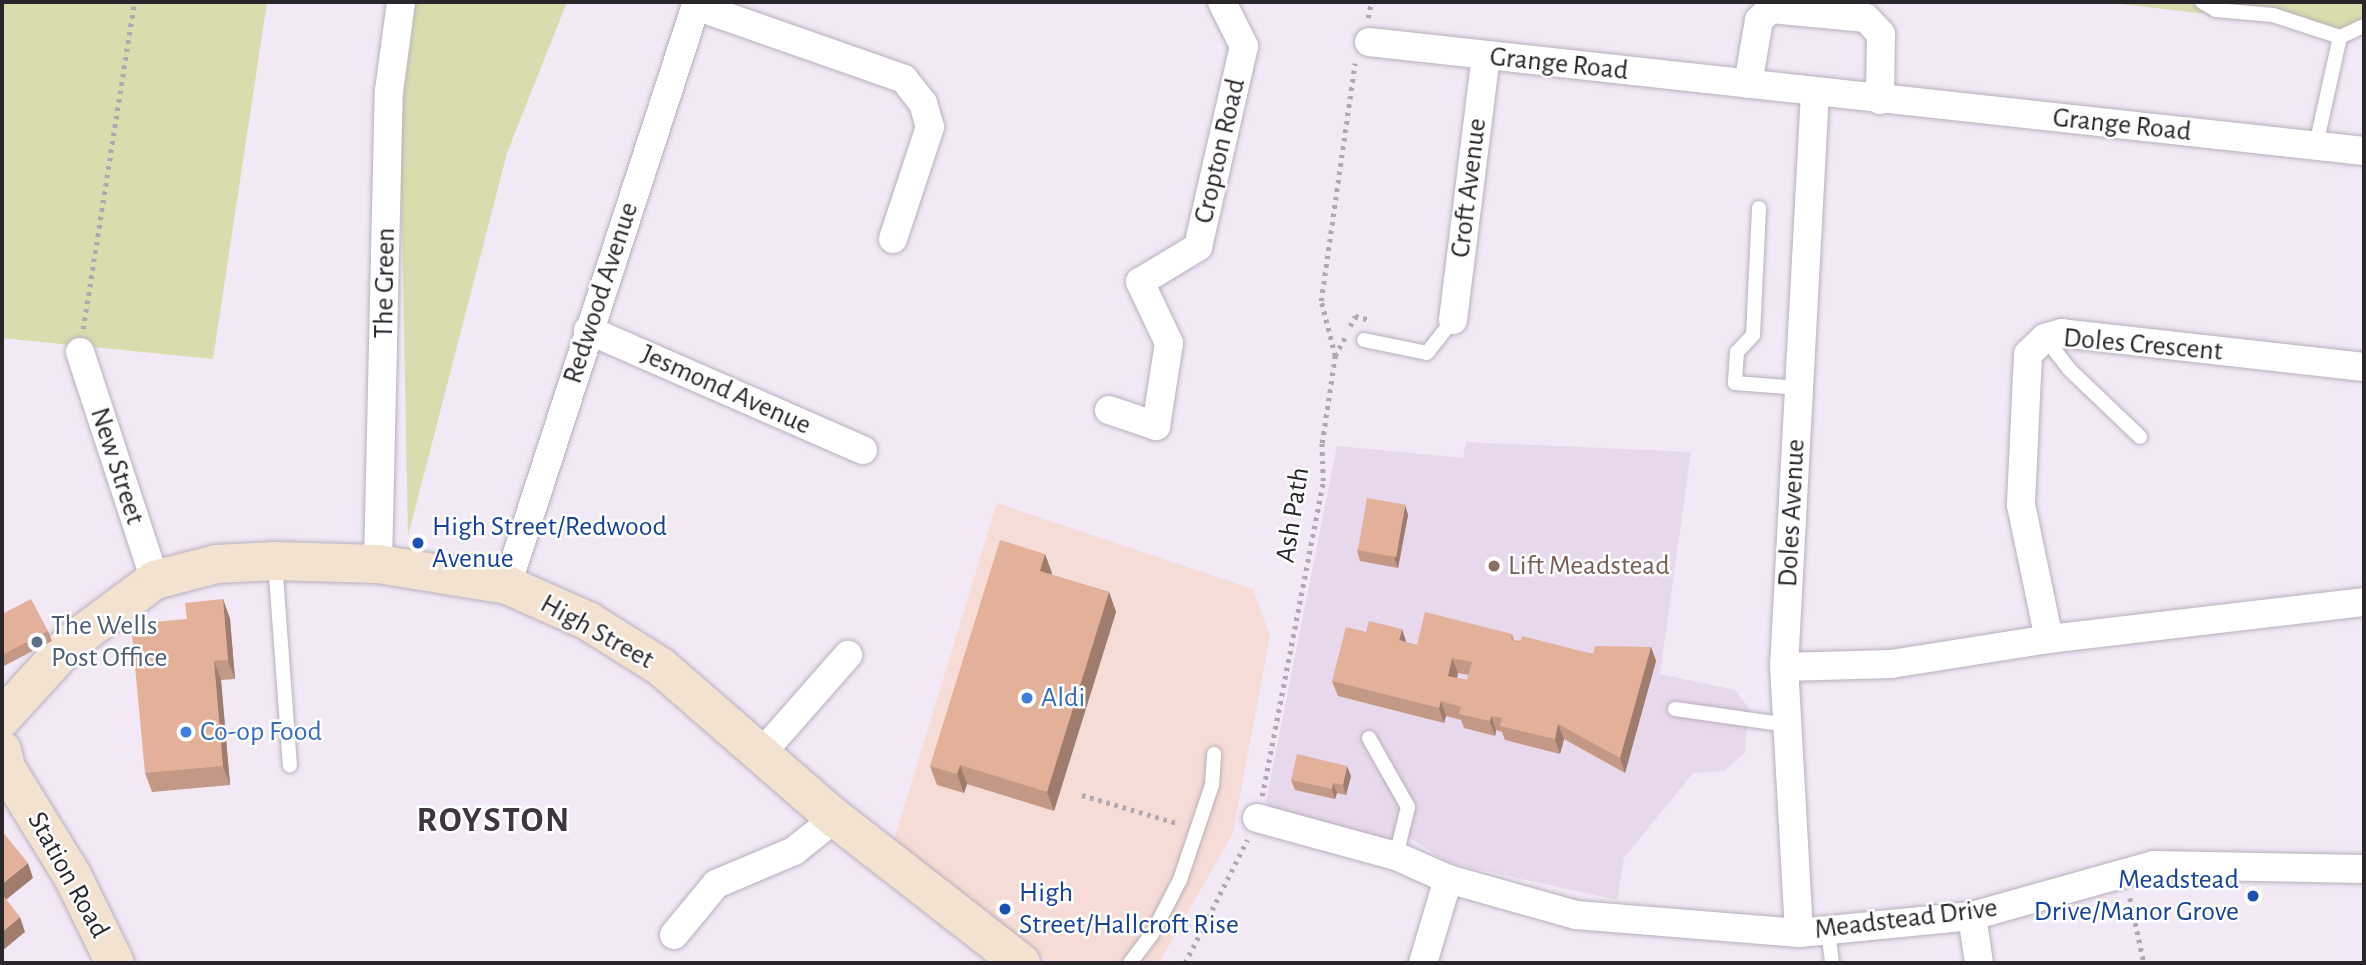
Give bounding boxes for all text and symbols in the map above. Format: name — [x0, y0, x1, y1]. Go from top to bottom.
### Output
street label: Grange Road — [1488, 40, 1630, 88]
street label: Cropton Road — [1187, 75, 1253, 227]
street label: Grange Road — [2051, 101, 2193, 149]
street label: Croft Avenue — [1444, 116, 1494, 260]
street label: Redwood Avenue — [556, 198, 646, 388]
street label: The Green — [367, 227, 403, 339]
street label: Doles Crescent — [2062, 321, 2224, 369]
street label: Jesmond Avenue — [636, 338, 816, 442]
street label: New Street — [82, 403, 152, 529]
street label: Doles Avenue — [1771, 438, 1813, 588]
street label: Ash Path — [1269, 465, 1317, 565]
place label: High Street/Redwood Avenue — [432, 510, 667, 576]
marker: High Street/Redwood Avenue — [410, 535, 426, 551]
place label: Lift Meadstead — [1508, 549, 1670, 583]
marker: Lift Meadstead — [1486, 558, 1502, 574]
street label: High Street — [534, 587, 660, 677]
place label: The Wells Post Office — [51, 609, 168, 675]
marker: The Wells Post Office — [29, 634, 45, 650]
place label: Aldi — [1041, 681, 1085, 715]
marker: Aldi — [1019, 690, 1035, 706]
place label: Co-op Food — [200, 715, 322, 749]
marker: Co-op Food — [178, 724, 194, 740]
district label: ROYSTON — [417, 800, 571, 842]
street label: Station Road — [20, 806, 116, 944]
place label: Meadstead Drive/Manor Grove — [2034, 863, 2239, 929]
place label: High Street/Hallcroft Rise — [1019, 876, 1239, 942]
marker: Meadstead Drive/Manor Grove — [2245, 888, 2261, 904]
street label: Meadstead Drive — [1813, 891, 1999, 947]
marker: High Street/Hallcroft Rise — [997, 901, 1013, 917]

